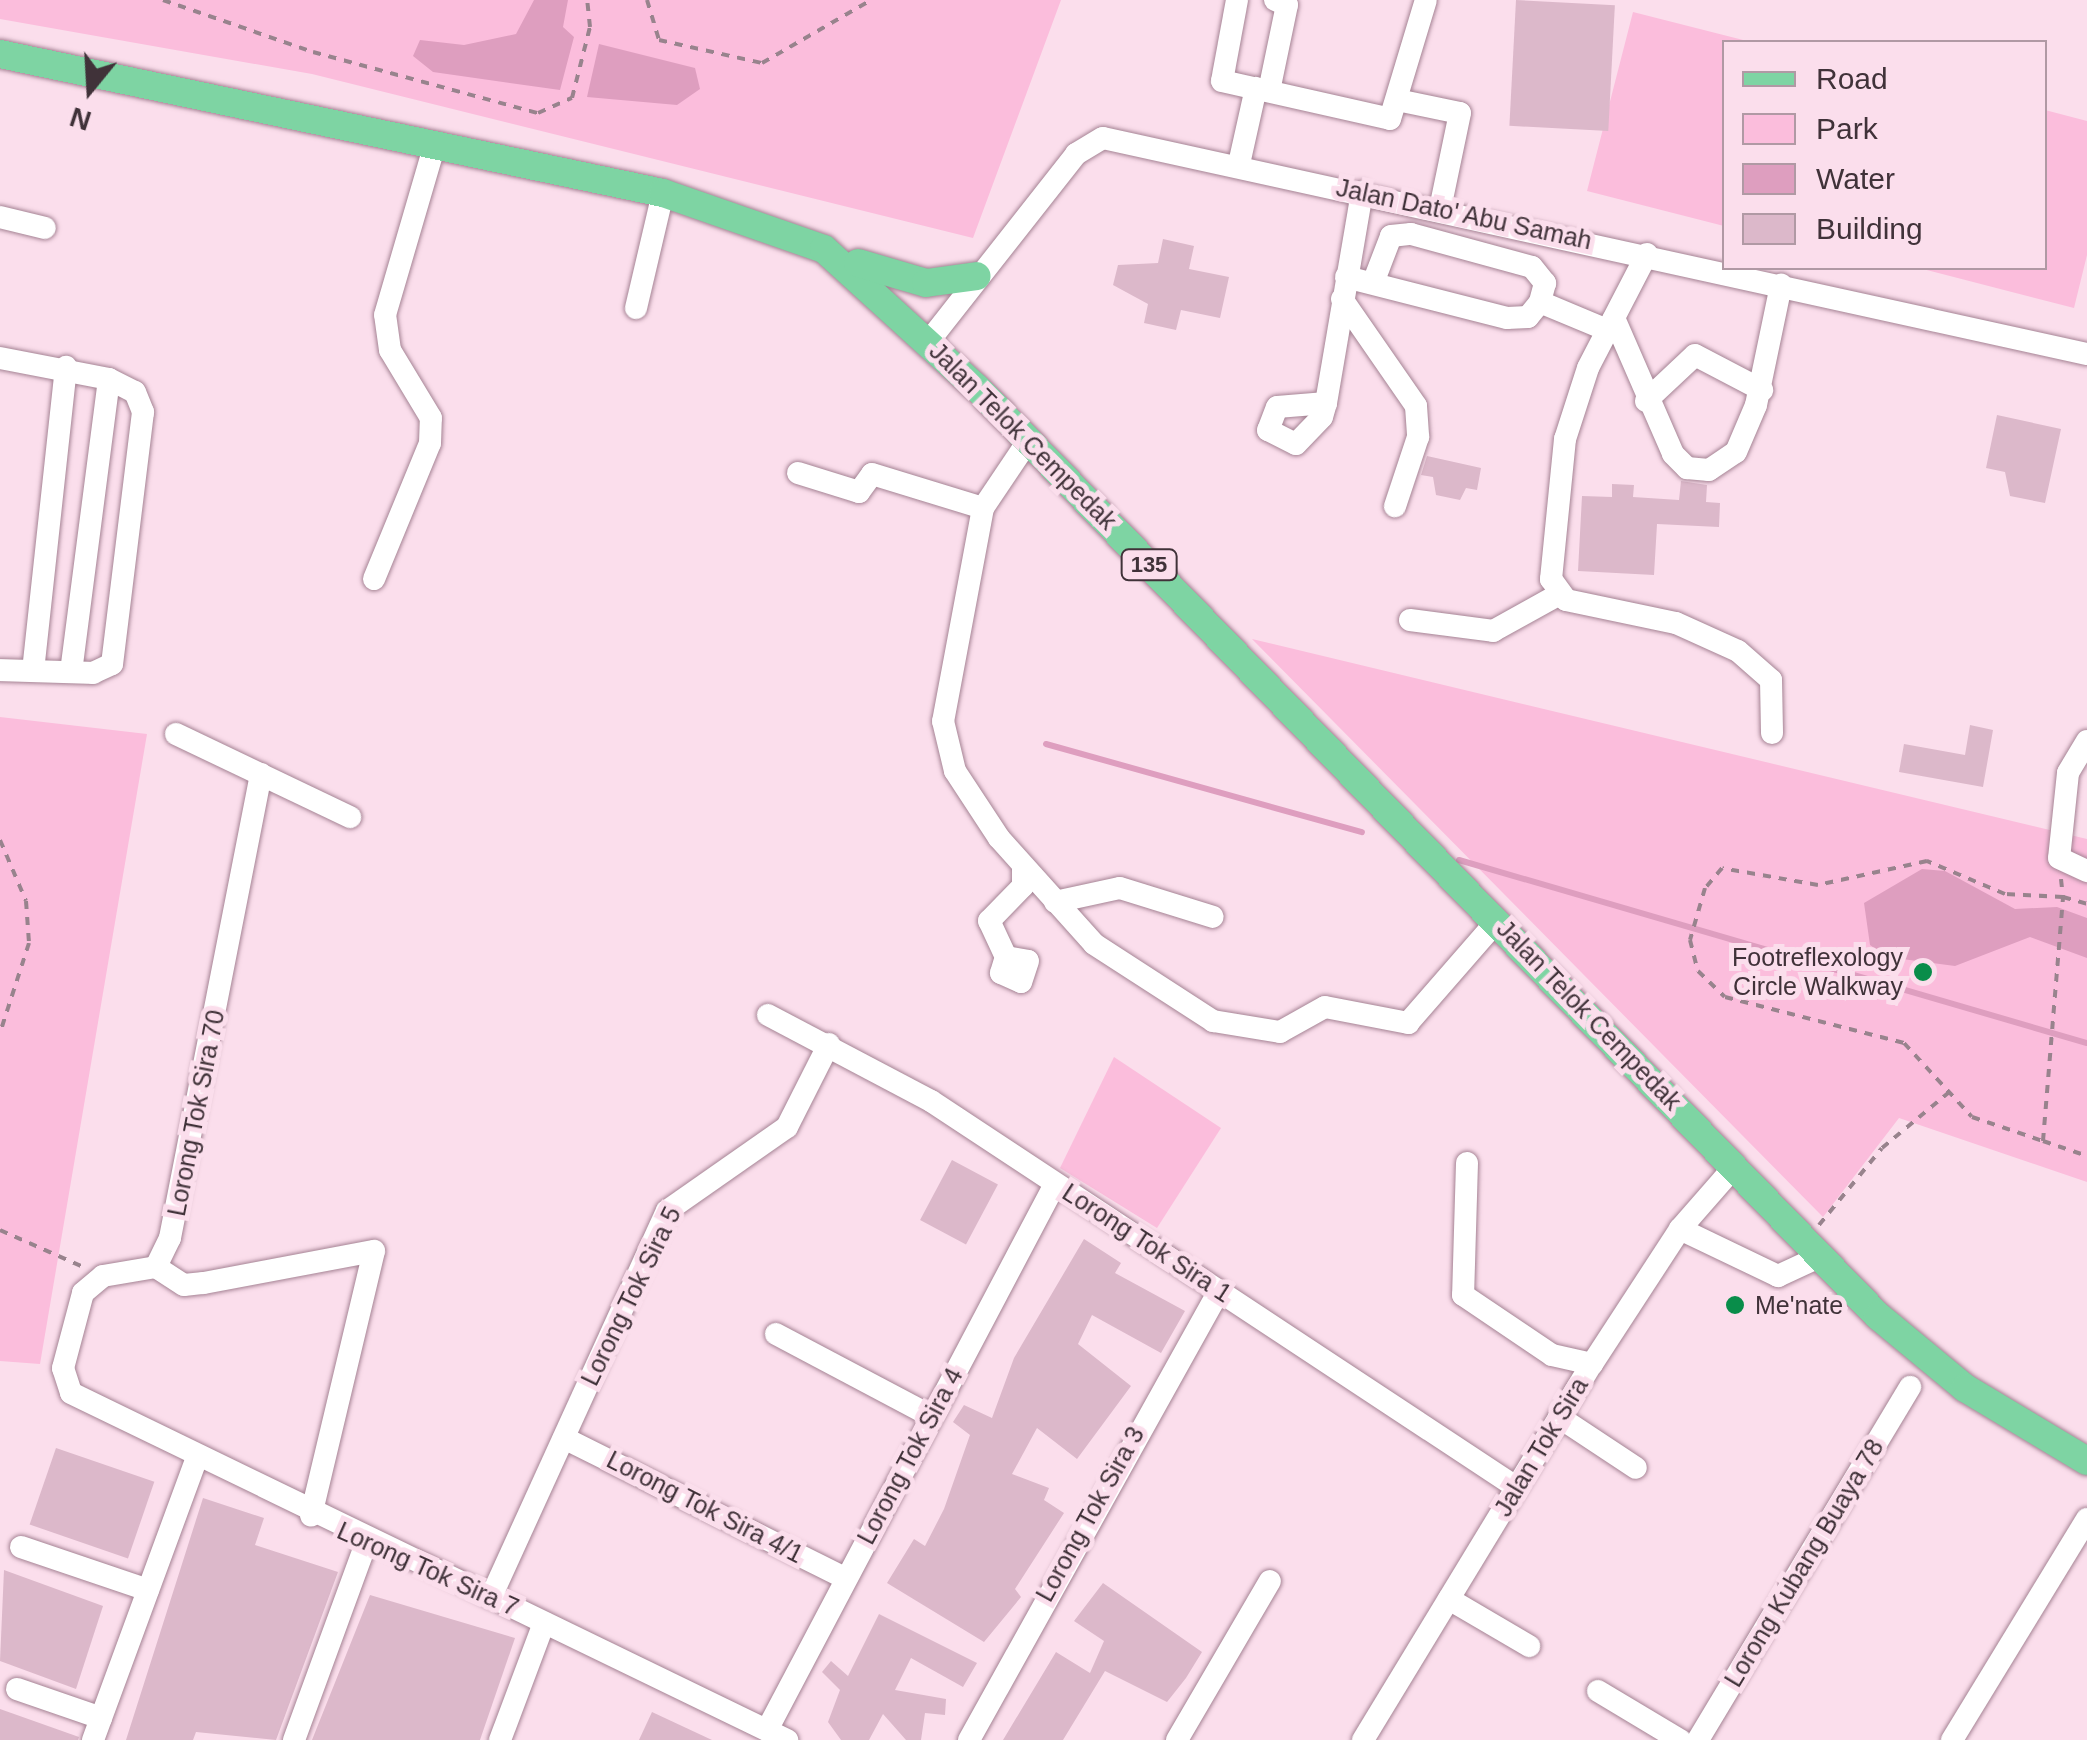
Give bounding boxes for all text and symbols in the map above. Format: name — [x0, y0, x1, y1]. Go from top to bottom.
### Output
north arrow — [40, 40, 140, 140]
legend — [1722, 40, 2047, 270]
text: Road — [1816, 62, 1888, 95]
text: N — [66, 101, 95, 137]
text: Park — [1816, 112, 1878, 145]
text: Water — [1816, 162, 1895, 195]
street label: Jalan Dato' Abu Samah — [1333, 172, 1595, 256]
text: Building — [1816, 212, 1923, 245]
street label: Jalan Telok Cempedak — [923, 336, 1123, 536]
road number: 135 — [1119, 548, 1179, 582]
street label: Jalan Telok Cempedak — [1490, 914, 1688, 1116]
place label: Footreflexology Circle Walkway — [1732, 943, 1903, 1002]
marker: Footreflexology Circle Walkway — [1912, 961, 1934, 983]
street label: Lorong Tok Sira 70 — [161, 1007, 231, 1219]
street label: Lorong Tok Sira 1 — [1057, 1177, 1237, 1309]
street label: Lorong Tok Sira 5 — [575, 1201, 687, 1391]
place label: Me'nate — [1755, 1290, 1843, 1320]
marker: Me'nate — [1724, 1294, 1746, 1316]
street label: Lorong Tok Sira 4 — [851, 1362, 969, 1550]
street label: Jalan Tok Sira — [1488, 1372, 1594, 1522]
street label: Lorong Tok Sira 3 — [1029, 1421, 1151, 1607]
street label: Lorong Kubang Buaya 78 — [1718, 1434, 1890, 1692]
street label: Lorong Tok Sira 4/1 — [602, 1444, 808, 1570]
street label: Lorong Tok Sira 7 — [332, 1515, 524, 1623]

